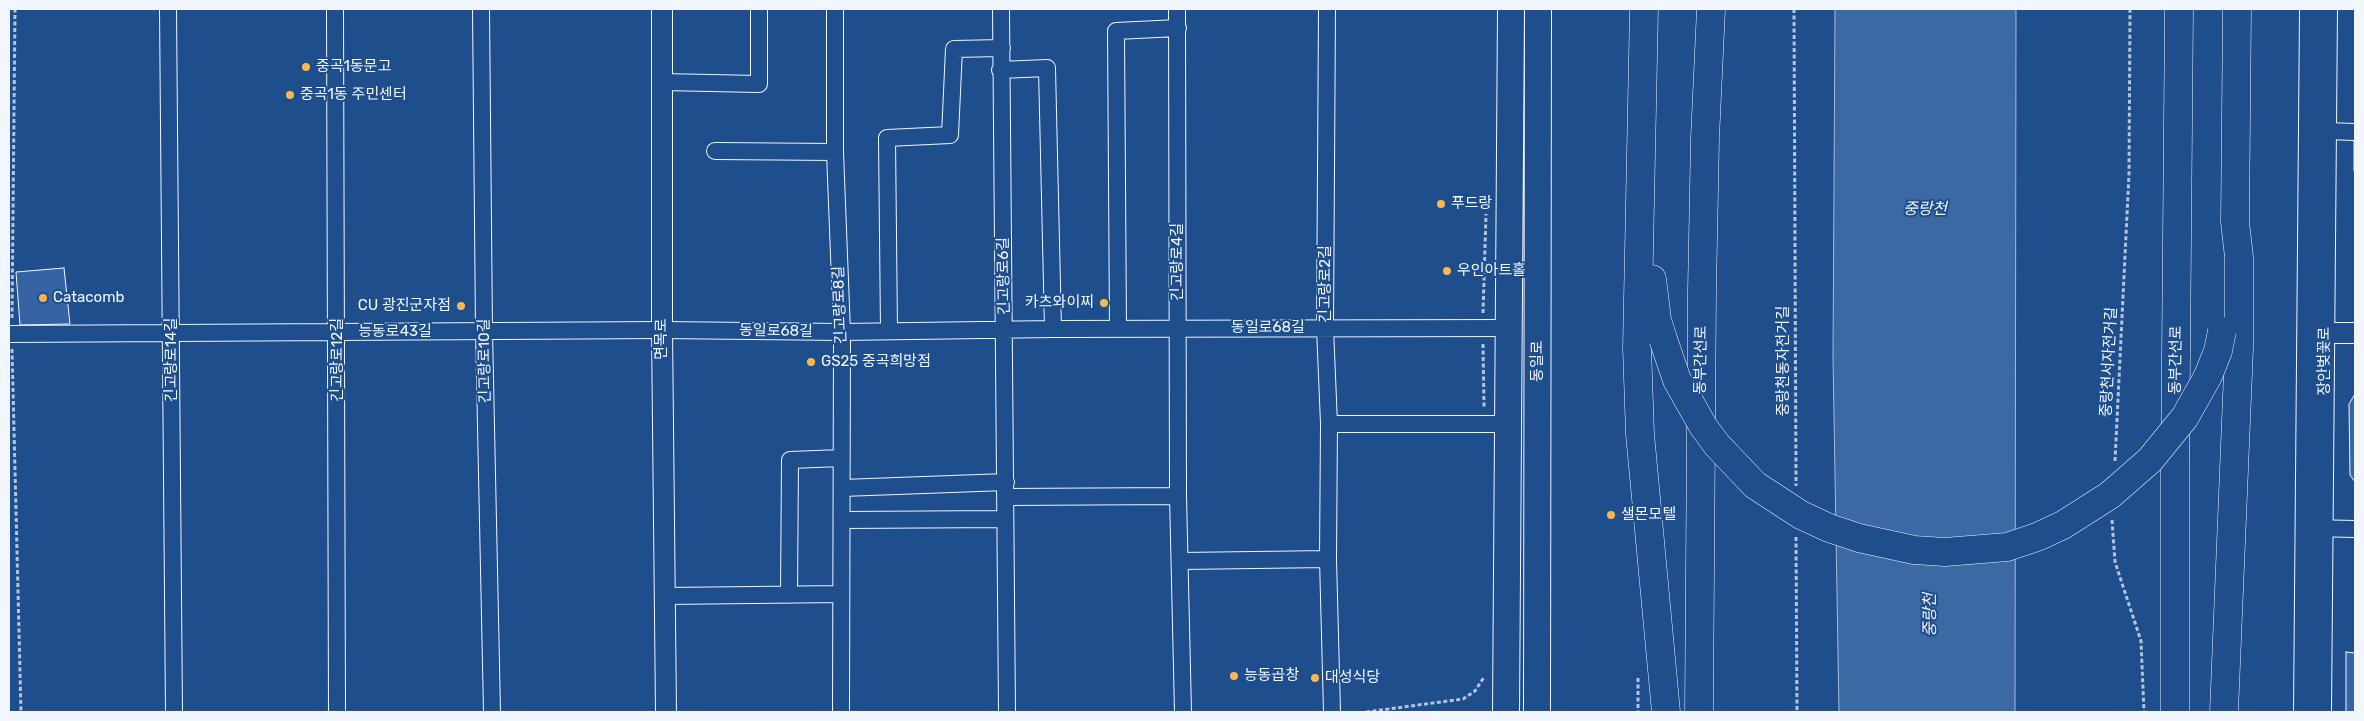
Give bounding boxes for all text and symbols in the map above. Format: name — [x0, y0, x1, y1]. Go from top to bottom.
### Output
place label: 중곡1동문고 — [316, 58, 391, 76]
marker: 중곡1동문고 — [300, 61, 312, 73]
place label: 중곡1동 주민센터 — [300, 86, 407, 104]
marker: 중곡1동 주민센터 — [284, 89, 296, 101]
place label: 푸드랑 — [1451, 195, 1492, 213]
marker: 푸드랑 — [1435, 198, 1447, 210]
water label: 중랑천 — [1903, 199, 1947, 219]
street label: 긴고랑로4길 — [1169, 223, 1187, 301]
street label: 긴고랑로6길 — [994, 237, 1014, 315]
street label: 긴고랑로2길 — [1317, 245, 1335, 323]
place label: 우인아트홀 — [1457, 262, 1526, 280]
street label: 긴고랑로8길 — [830, 265, 850, 345]
marker: 우인아트홀 — [1441, 265, 1453, 277]
place label: Catacomb — [53, 289, 124, 307]
marker: Catacomb — [37, 292, 49, 304]
place label: 카츠와이찌 — [1025, 294, 1094, 312]
place label: CU 광진군자점 — [358, 297, 451, 315]
marker: 카츠와이찌 — [1098, 297, 1110, 309]
marker: CU 광진군자점 — [455, 300, 467, 312]
street label: 중랑천동자전거길 — [1775, 306, 1793, 416]
street label: 중랑천서자전거길 — [2097, 306, 2121, 418]
street label: 긴고랑로14길 — [163, 318, 181, 402]
street label: 긴고랑로12길 — [329, 318, 347, 402]
street label: 긴고랑로10길 — [475, 318, 495, 404]
street label: 면목로 — [653, 318, 671, 360]
street label: 동일로68길 — [1231, 319, 1305, 337]
street label: 동일로68길 — [739, 321, 813, 341]
street label: 능동로43길 — [358, 323, 432, 341]
street label: 동부간선로 — [1691, 325, 1711, 395]
street label: 동부간선로 — [2166, 325, 2186, 395]
street label: 장안벚꽃로 — [2316, 327, 2334, 395]
street label: 동일로 — [1529, 340, 1547, 382]
place label: GS25 중곡희망점 — [821, 353, 931, 371]
marker: GS25 중곡희망점 — [805, 356, 817, 368]
place label: 샐몬모텔 — [1621, 506, 1676, 524]
marker: 샐몬모텔 — [1605, 509, 1617, 521]
water label: 중랑천 — [1920, 593, 1940, 637]
place label: 능동곱창 — [1244, 667, 1299, 685]
place label: 대성식당 — [1325, 669, 1380, 687]
marker: 능동곱창 — [1228, 670, 1240, 682]
marker: 대성식당 — [1309, 672, 1321, 684]

